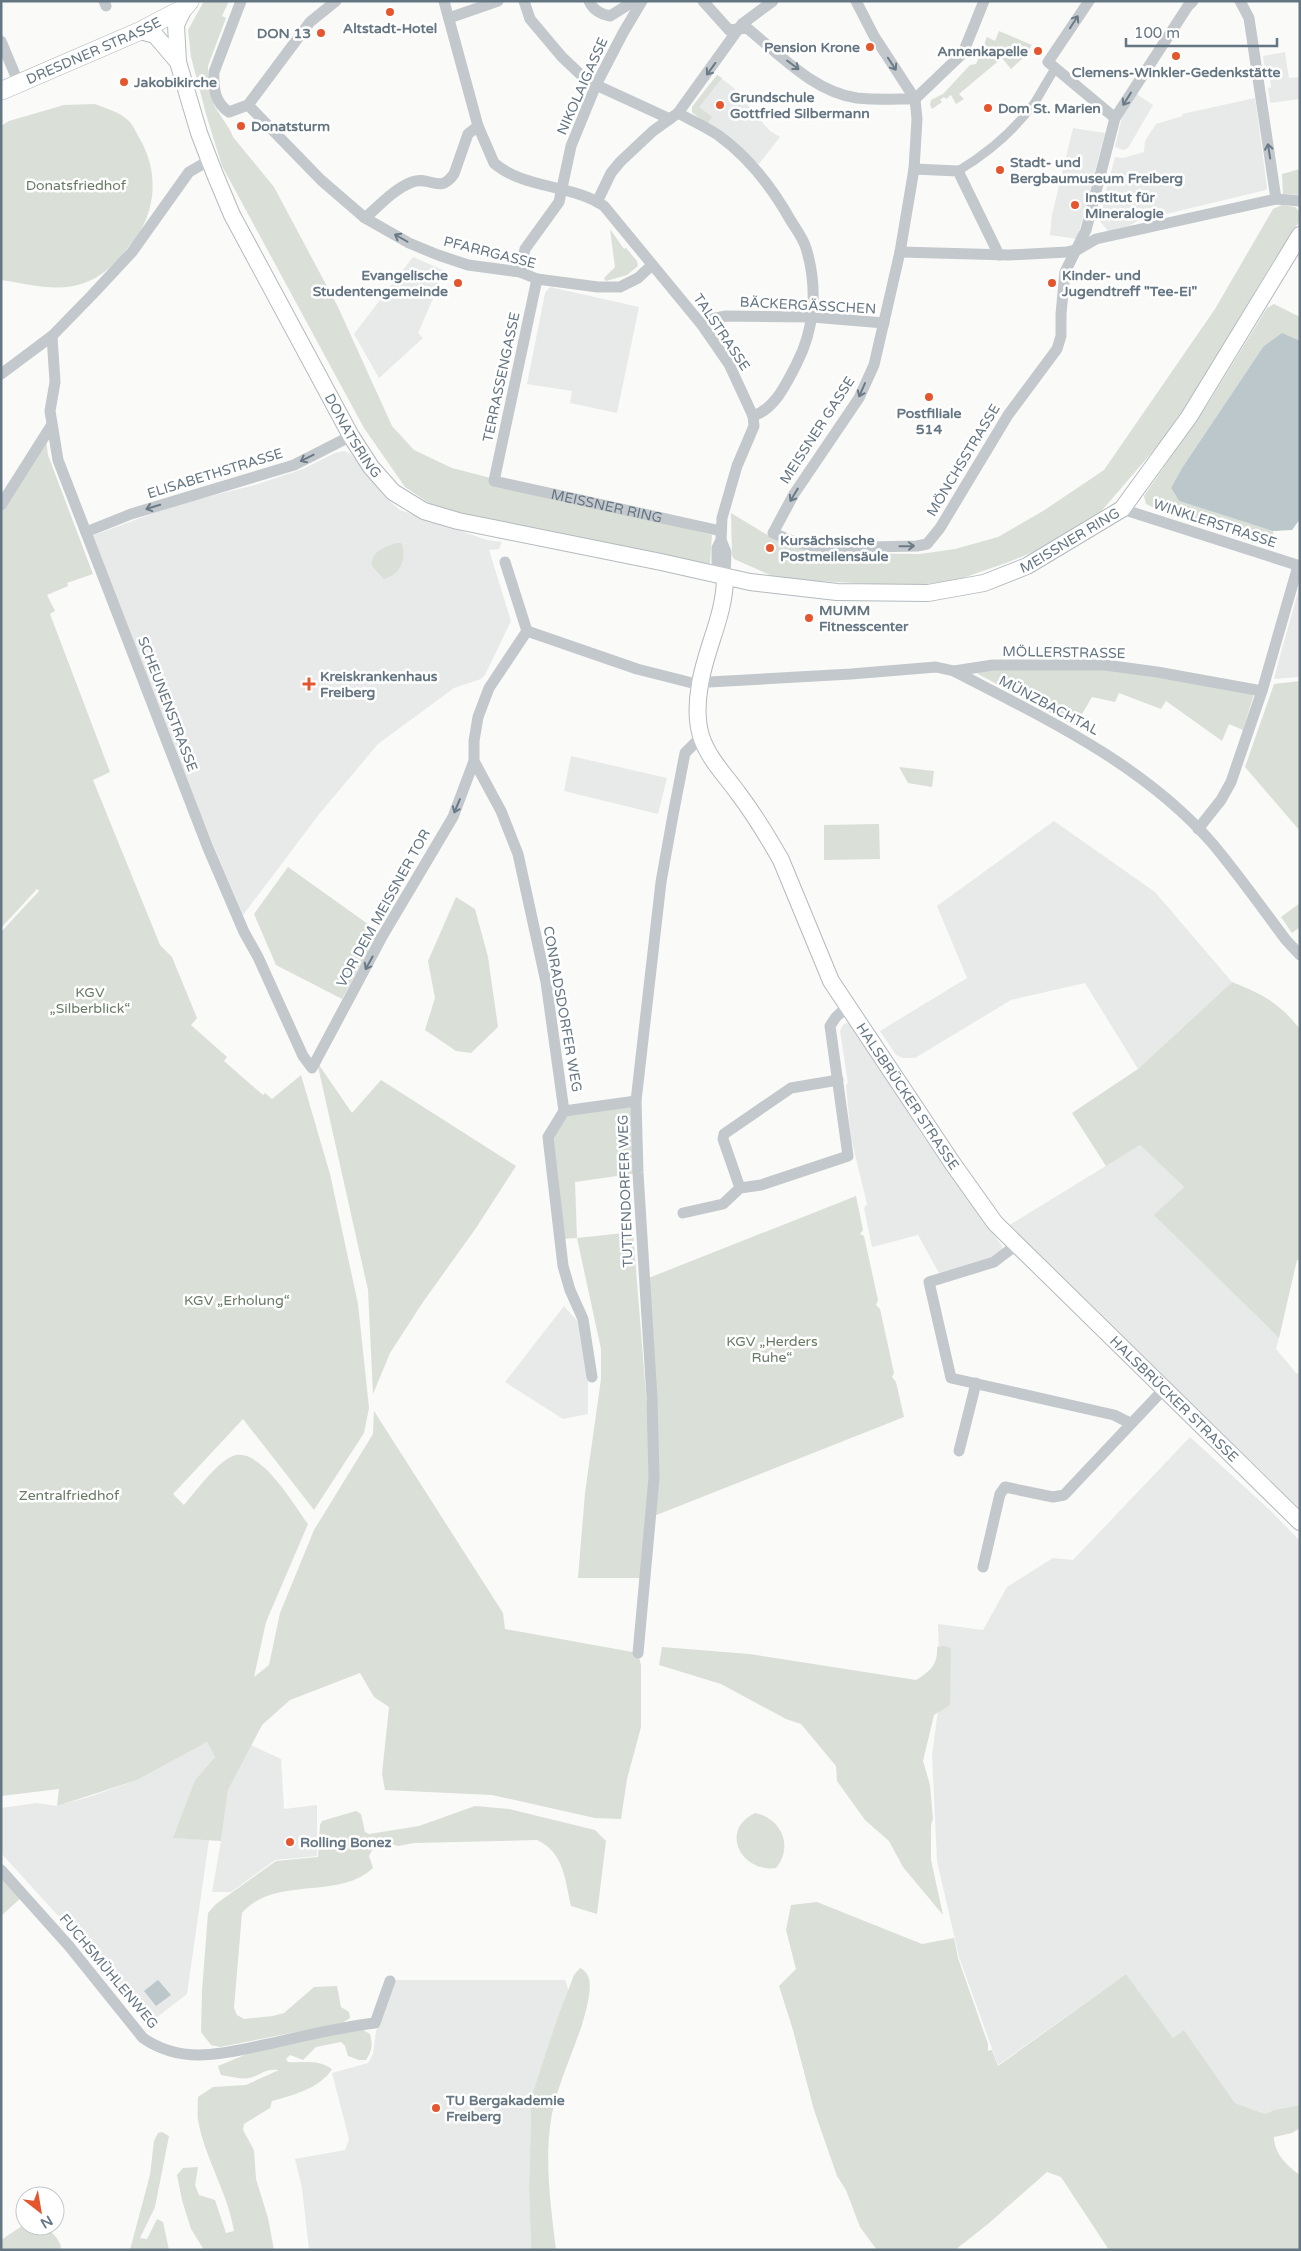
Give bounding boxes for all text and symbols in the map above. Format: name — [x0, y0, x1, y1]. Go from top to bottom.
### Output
marker: Altstadt-Hotel — [384, 6, 396, 18]
street label: DRESDNER STRASSE — [24, 14, 164, 88]
one-way arrow — [1069, 15, 1079, 29]
scale bar — [1126, 15, 1277, 47]
place label: Altstadt-Hotel — [343, 20, 437, 37]
text: 100 m — [1134, 24, 1180, 42]
place label: DON 13 — [257, 25, 311, 42]
marker: DON 13 — [315, 27, 327, 39]
street label: NIKOLAIGASSE — [553, 35, 612, 138]
place label: Pension Krone — [764, 39, 860, 56]
marker: Pension Krone — [864, 41, 876, 53]
place label: Annenkapelle — [937, 43, 1028, 60]
marker: Annenkapelle — [1032, 45, 1044, 57]
marker: Clemens-Winkler-Gedenkstätte — [1170, 50, 1182, 62]
one-way arrow — [887, 57, 897, 71]
one-way arrow — [786, 60, 799, 71]
one-way arrow — [705, 62, 716, 75]
place label: Clemens-Winkler-Gedenkstätte — [1072, 64, 1280, 81]
place label: Jakobikirche — [133, 74, 217, 91]
marker: Jakobikirche — [118, 76, 130, 88]
place label: Grundschule Gottfried Silbermann — [730, 89, 870, 122]
one-way arrow — [1122, 92, 1132, 106]
marker: Grundschule Gottfried Silbermann — [714, 99, 726, 111]
place label: Dom St. Marien — [998, 100, 1101, 117]
marker: Dom St. Marien — [982, 102, 994, 114]
place label: Donatsturm — [251, 118, 330, 135]
marker: Donatsturm — [235, 120, 247, 132]
one-way arrow — [1264, 143, 1274, 159]
place label: Stadt- und Bergbaumuseum Freiberg — [1010, 154, 1183, 187]
marker: Stadt- und Bergbaumuseum Freiberg — [994, 164, 1006, 176]
park label: Donatsfriedhof — [26, 177, 127, 194]
place label: Institut für Mineralogie — [1085, 189, 1164, 222]
marker: Institut für Mineralogie — [1069, 199, 1081, 211]
one-way arrow — [394, 233, 408, 243]
street label: PFARRGASSE — [442, 233, 538, 272]
place label: Evangelische Studentengemeinde — [313, 267, 448, 300]
place label: Kinder- und Jugendtreff "Tee-Ei" — [1061, 267, 1197, 300]
marker: Evangelische Studentengemeinde — [452, 277, 464, 289]
marker: Kinder- und Jugendtreff "Tee-Ei" — [1046, 277, 1058, 289]
street label: TALSTRASSE — [690, 290, 754, 374]
street label: BÄCKERGÄSSCHEN — [739, 293, 877, 318]
street label: TERRASSENGASSE — [479, 310, 524, 444]
street label: MEISSNER GASSE — [776, 373, 859, 487]
one-way arrow — [857, 382, 867, 397]
street label: DONATSRING — [321, 391, 385, 482]
marker: Postfiliale 514 — [923, 391, 935, 403]
street label: MÖNCHSSTRASSE — [923, 401, 1004, 520]
place label: Postfiliale 514 — [897, 405, 962, 438]
street label: ELISABETHSTRASSE — [145, 445, 285, 502]
one-way arrow — [300, 454, 315, 463]
street label: MEISSNER RING — [549, 486, 664, 527]
one-way arrow — [788, 488, 798, 502]
street label: WINKLERSTRASSE — [1151, 495, 1279, 552]
one-way arrow — [145, 503, 161, 512]
street label: MEISSNER RING — [1018, 504, 1123, 577]
place label: Kursächsische Postmeilensäule — [780, 532, 888, 565]
one-way arrow — [898, 541, 914, 551]
marker: Kursächsische Postmeilensäule — [764, 542, 776, 554]
place label: MUMM Fitnesscenter — [819, 602, 909, 635]
marker: MUMM Fitnesscenter — [803, 612, 815, 624]
street label: SCHEUNENSTRASSE — [134, 634, 201, 774]
street label: MÖLLERSTRASSE — [1002, 643, 1126, 662]
place label: Kreiskrankenhaus Freiberg — [320, 668, 438, 701]
street label: MÜNZBACHTAL — [996, 672, 1102, 739]
marker: Kreiskrankenhaus Freiberg — [302, 677, 316, 691]
one-way arrow — [452, 798, 462, 813]
street label: VOR DEM MEISSNER TOR — [333, 826, 434, 990]
street label: CONRADSDORFER WEG — [540, 925, 585, 1093]
one-way arrow — [364, 955, 374, 970]
park label: KGV „Silberblick“ — [50, 984, 130, 1017]
street label: HALSBRÜCKER STRASSE — [852, 1020, 962, 1173]
street label: TUTTENDORFER WEG — [614, 1114, 637, 1268]
park label: KGV „Erholung“ — [184, 1292, 290, 1309]
park label: KGV „Herders Ruhe“ — [726, 1333, 818, 1366]
street label: HALSBRÜCKER STRASSE — [1106, 1333, 1242, 1466]
park label: Zentralfriedhof — [19, 1487, 120, 1504]
place label: Rolling Bonez — [300, 1834, 392, 1851]
marker: Rolling Bonez — [284, 1836, 296, 1848]
street label: FUCHSMÜHLENWEG — [56, 1910, 162, 2032]
place label: TU Bergakademie Freiberg — [445, 2092, 565, 2125]
marker: TU Bergakademie Freiberg — [430, 2102, 442, 2114]
north arrow — [15, 2186, 65, 2236]
text: N — [37, 2212, 56, 2232]

